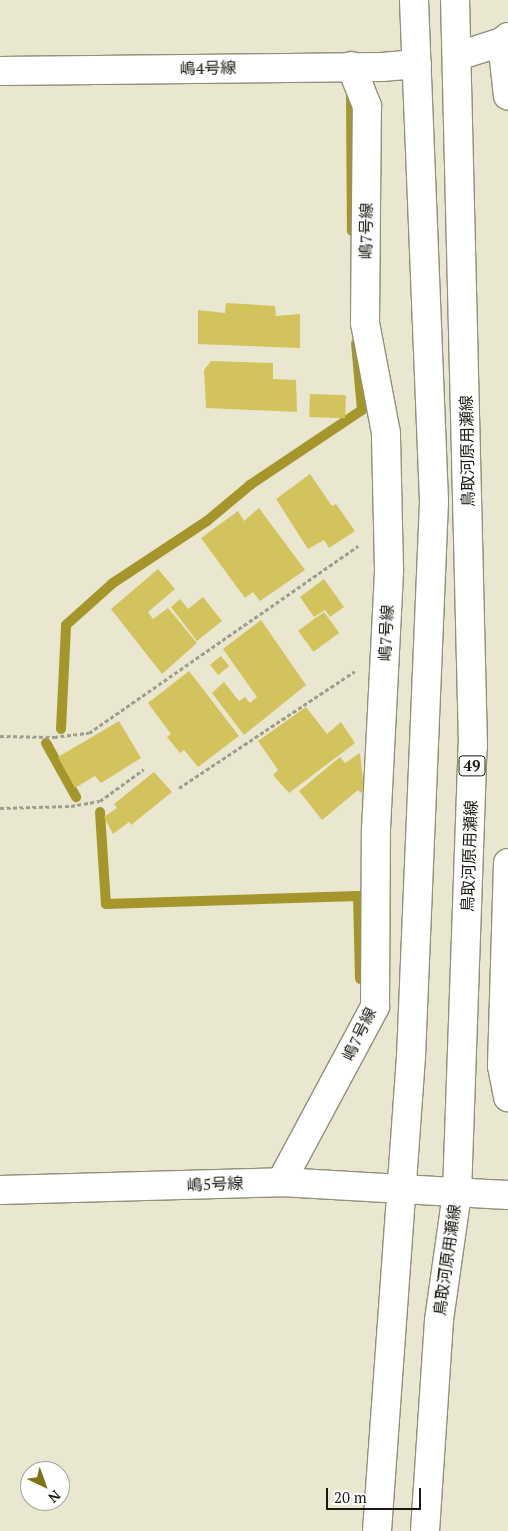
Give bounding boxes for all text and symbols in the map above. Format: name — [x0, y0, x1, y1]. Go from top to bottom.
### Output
street label: 嶋4号線 — [180, 58, 236, 78]
street label: 嶋7号線 — [356, 203, 376, 259]
street label: 鳥取河原用瀬線 — [456, 395, 478, 507]
street label: 嶋7号線 — [375, 604, 397, 662]
road number: 49 — [458, 754, 486, 778]
street label: 鳥取河原用瀬線 — [457, 800, 481, 912]
street label: 嶋7号線 — [338, 1004, 380, 1064]
street label: 嶋5号線 — [186, 1173, 244, 1195]
street label: 鳥取河原用瀬線 — [430, 1203, 464, 1317]
north arrow — [20, 1461, 70, 1511]
scale bar — [328, 1478, 423, 1510]
text: N — [44, 1486, 65, 1507]
text: 20 m — [334, 1487, 367, 1507]

